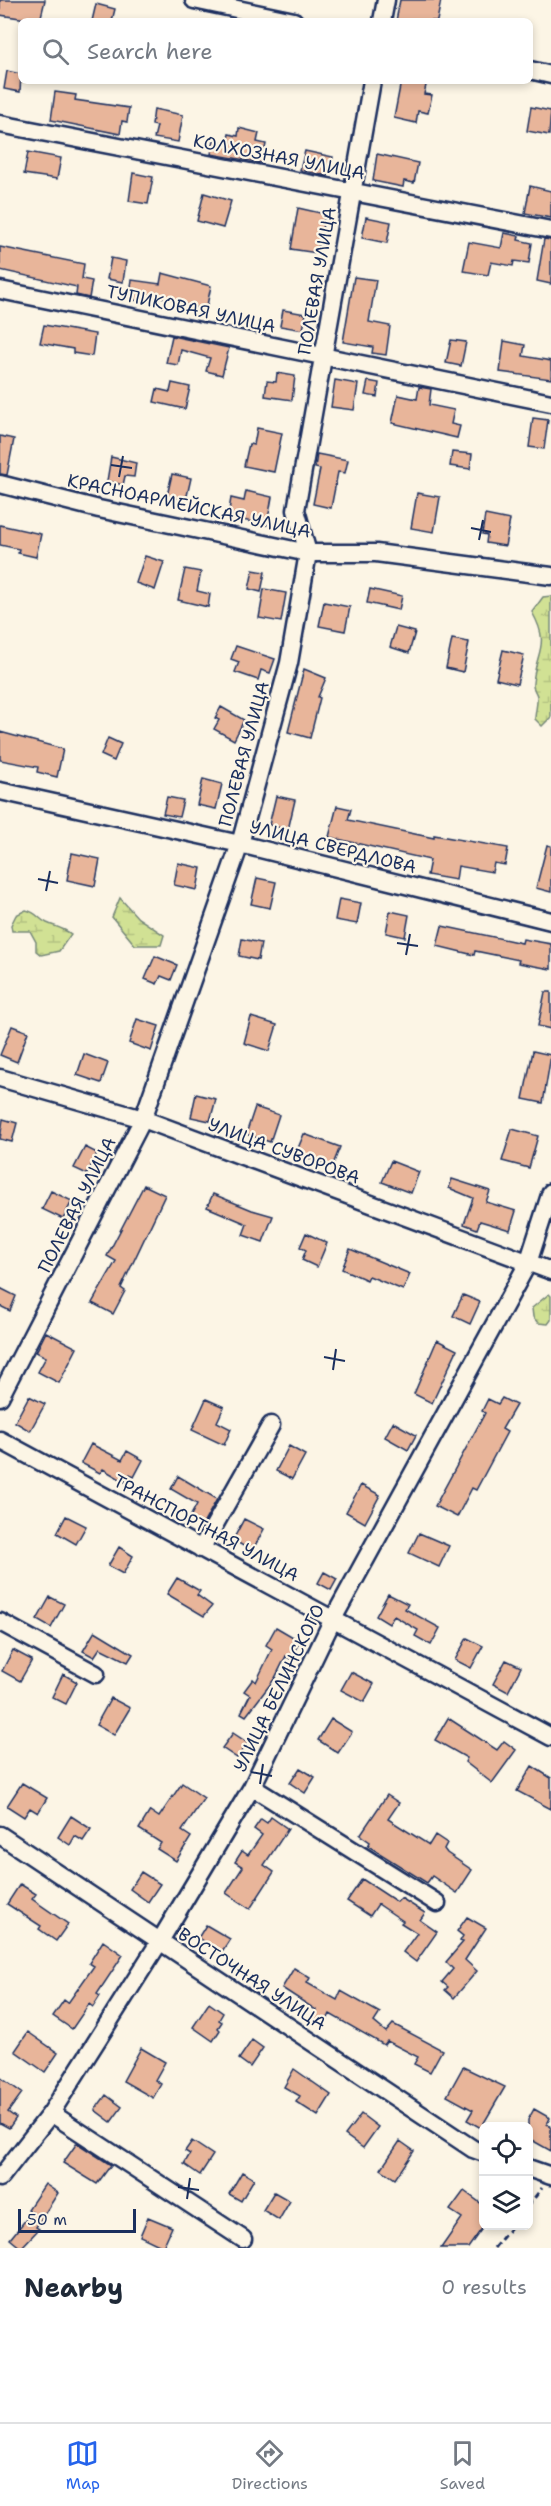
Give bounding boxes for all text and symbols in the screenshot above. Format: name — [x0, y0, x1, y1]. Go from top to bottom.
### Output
search box — [18, 18, 533, 84]
icon: search — [39, 35, 72, 68]
text: Search here — [87, 37, 213, 66]
street label: КОЛХОЗНАЯ УЛИЦА — [191, 129, 367, 185]
street label: ПОЛЕВАЯ УЛИЦА — [292, 205, 342, 357]
street label: ТУПИКОВАЯ УЛИЦА — [104, 279, 278, 339]
street label: КРАСНОАРМЕЙСКАЯ УЛИЦА — [65, 468, 313, 544]
street label: ПОЛЕВАЯ УЛИЦА — [213, 679, 275, 829]
street label: УЛИЦА СВЕРДЛОВА — [247, 815, 419, 879]
street label: УЛИЦА СУВОРОВА — [205, 1112, 363, 1190]
street label: ПОЛЕВАЯ УЛИЦА — [32, 1133, 122, 1277]
street label: ТРАНСПОРТНАЯ УЛИЦА — [109, 1469, 303, 1587]
street label: УЛИЦА БЕЛИНСКОГО — [228, 1600, 330, 1776]
street label: ВОСТОЧНАЯ УЛИЦА — [173, 1922, 331, 2036]
map controls — [479, 2122, 533, 2230]
button: locate — [479, 2122, 533, 2176]
button: layers — [479, 2176, 533, 2230]
scale bar — [18, 2206, 136, 2234]
text: 50 m — [27, 2209, 67, 2230]
text: Nearby — [24, 2270, 123, 2305]
text: 0 results — [441, 2274, 527, 2300]
tab: Map — [66, 2437, 100, 2494]
tab: Directions — [232, 2437, 308, 2494]
tab: Saved — [440, 2437, 485, 2494]

